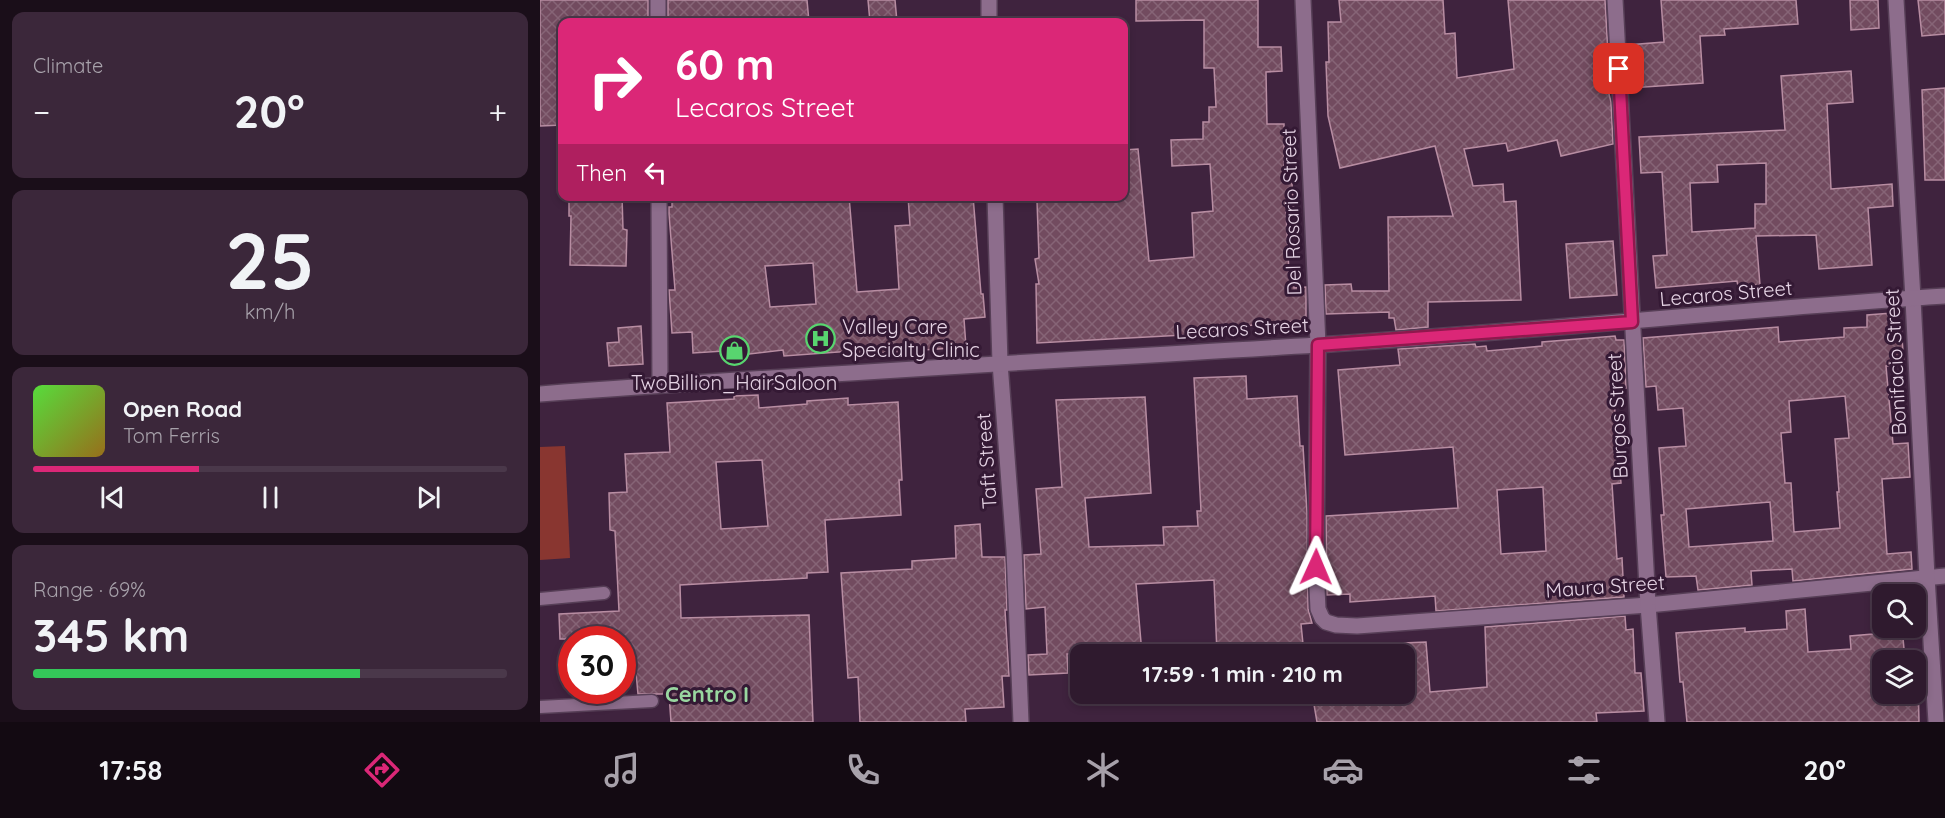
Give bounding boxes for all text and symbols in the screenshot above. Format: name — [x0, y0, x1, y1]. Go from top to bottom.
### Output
text: 60 m — [675, 38, 775, 91]
icon: right — [576, 42, 654, 120]
pin — [1593, 43, 1644, 94]
icon: arrive — [1602, 52, 1635, 85]
text: Climate — [33, 53, 103, 78]
text: 20° — [234, 83, 305, 139]
text: Lecaros Street — [675, 90, 855, 124]
text: − — [33, 91, 50, 132]
text: + — [488, 91, 507, 132]
street label: Del Rosario Street — [1276, 128, 1306, 296]
icon: left — [639, 156, 672, 189]
text: Then — [576, 159, 627, 187]
text: 25 — [225, 211, 315, 309]
street label: Lecaros Street — [1659, 275, 1794, 311]
street label: Bonifacio Street — [1879, 288, 1911, 436]
text: km/h — [245, 299, 295, 324]
street label: Lecaros Street — [1175, 312, 1309, 344]
place label: Valley Care Specialty Clinic — [842, 314, 980, 362]
hospital icon: Valley Care Specialty Clinic — [805, 322, 837, 354]
shop icon: TwoBillion_HairSaloon — [718, 335, 750, 367]
street label: Burgos Street — [1601, 352, 1633, 479]
place label: TwoBillion_HairSaloon — [631, 370, 837, 395]
text: Open Road — [123, 395, 242, 423]
street label: Taft Street — [970, 412, 1002, 510]
text: Tom Ferris — [123, 423, 220, 448]
icon: previous — [96, 481, 129, 514]
icon: pause — [254, 481, 287, 514]
icon: next — [412, 481, 445, 514]
position arrow — [1284, 535, 1348, 599]
street label: Maura Street — [1545, 569, 1666, 603]
text: Range · 69% — [33, 577, 146, 602]
map controls — [1872, 584, 1926, 704]
button: search — [1872, 584, 1926, 638]
text: 345 km — [33, 607, 189, 663]
speed limit sign: 30 — [558, 626, 636, 704]
button: layers — [1872, 650, 1926, 704]
text: 17:59 · 1 min · 210 m — [1142, 660, 1343, 688]
district label: Centro I — [665, 680, 749, 708]
icon: directions — [361, 749, 403, 791]
icon: music — [601, 749, 643, 791]
icon: phone — [842, 749, 884, 791]
icon: climate — [1082, 749, 1124, 791]
icon: car — [1322, 749, 1364, 791]
icon: filters — [1563, 749, 1605, 791]
text: 17:58 — [99, 753, 162, 787]
text: 20° — [1803, 753, 1846, 787]

